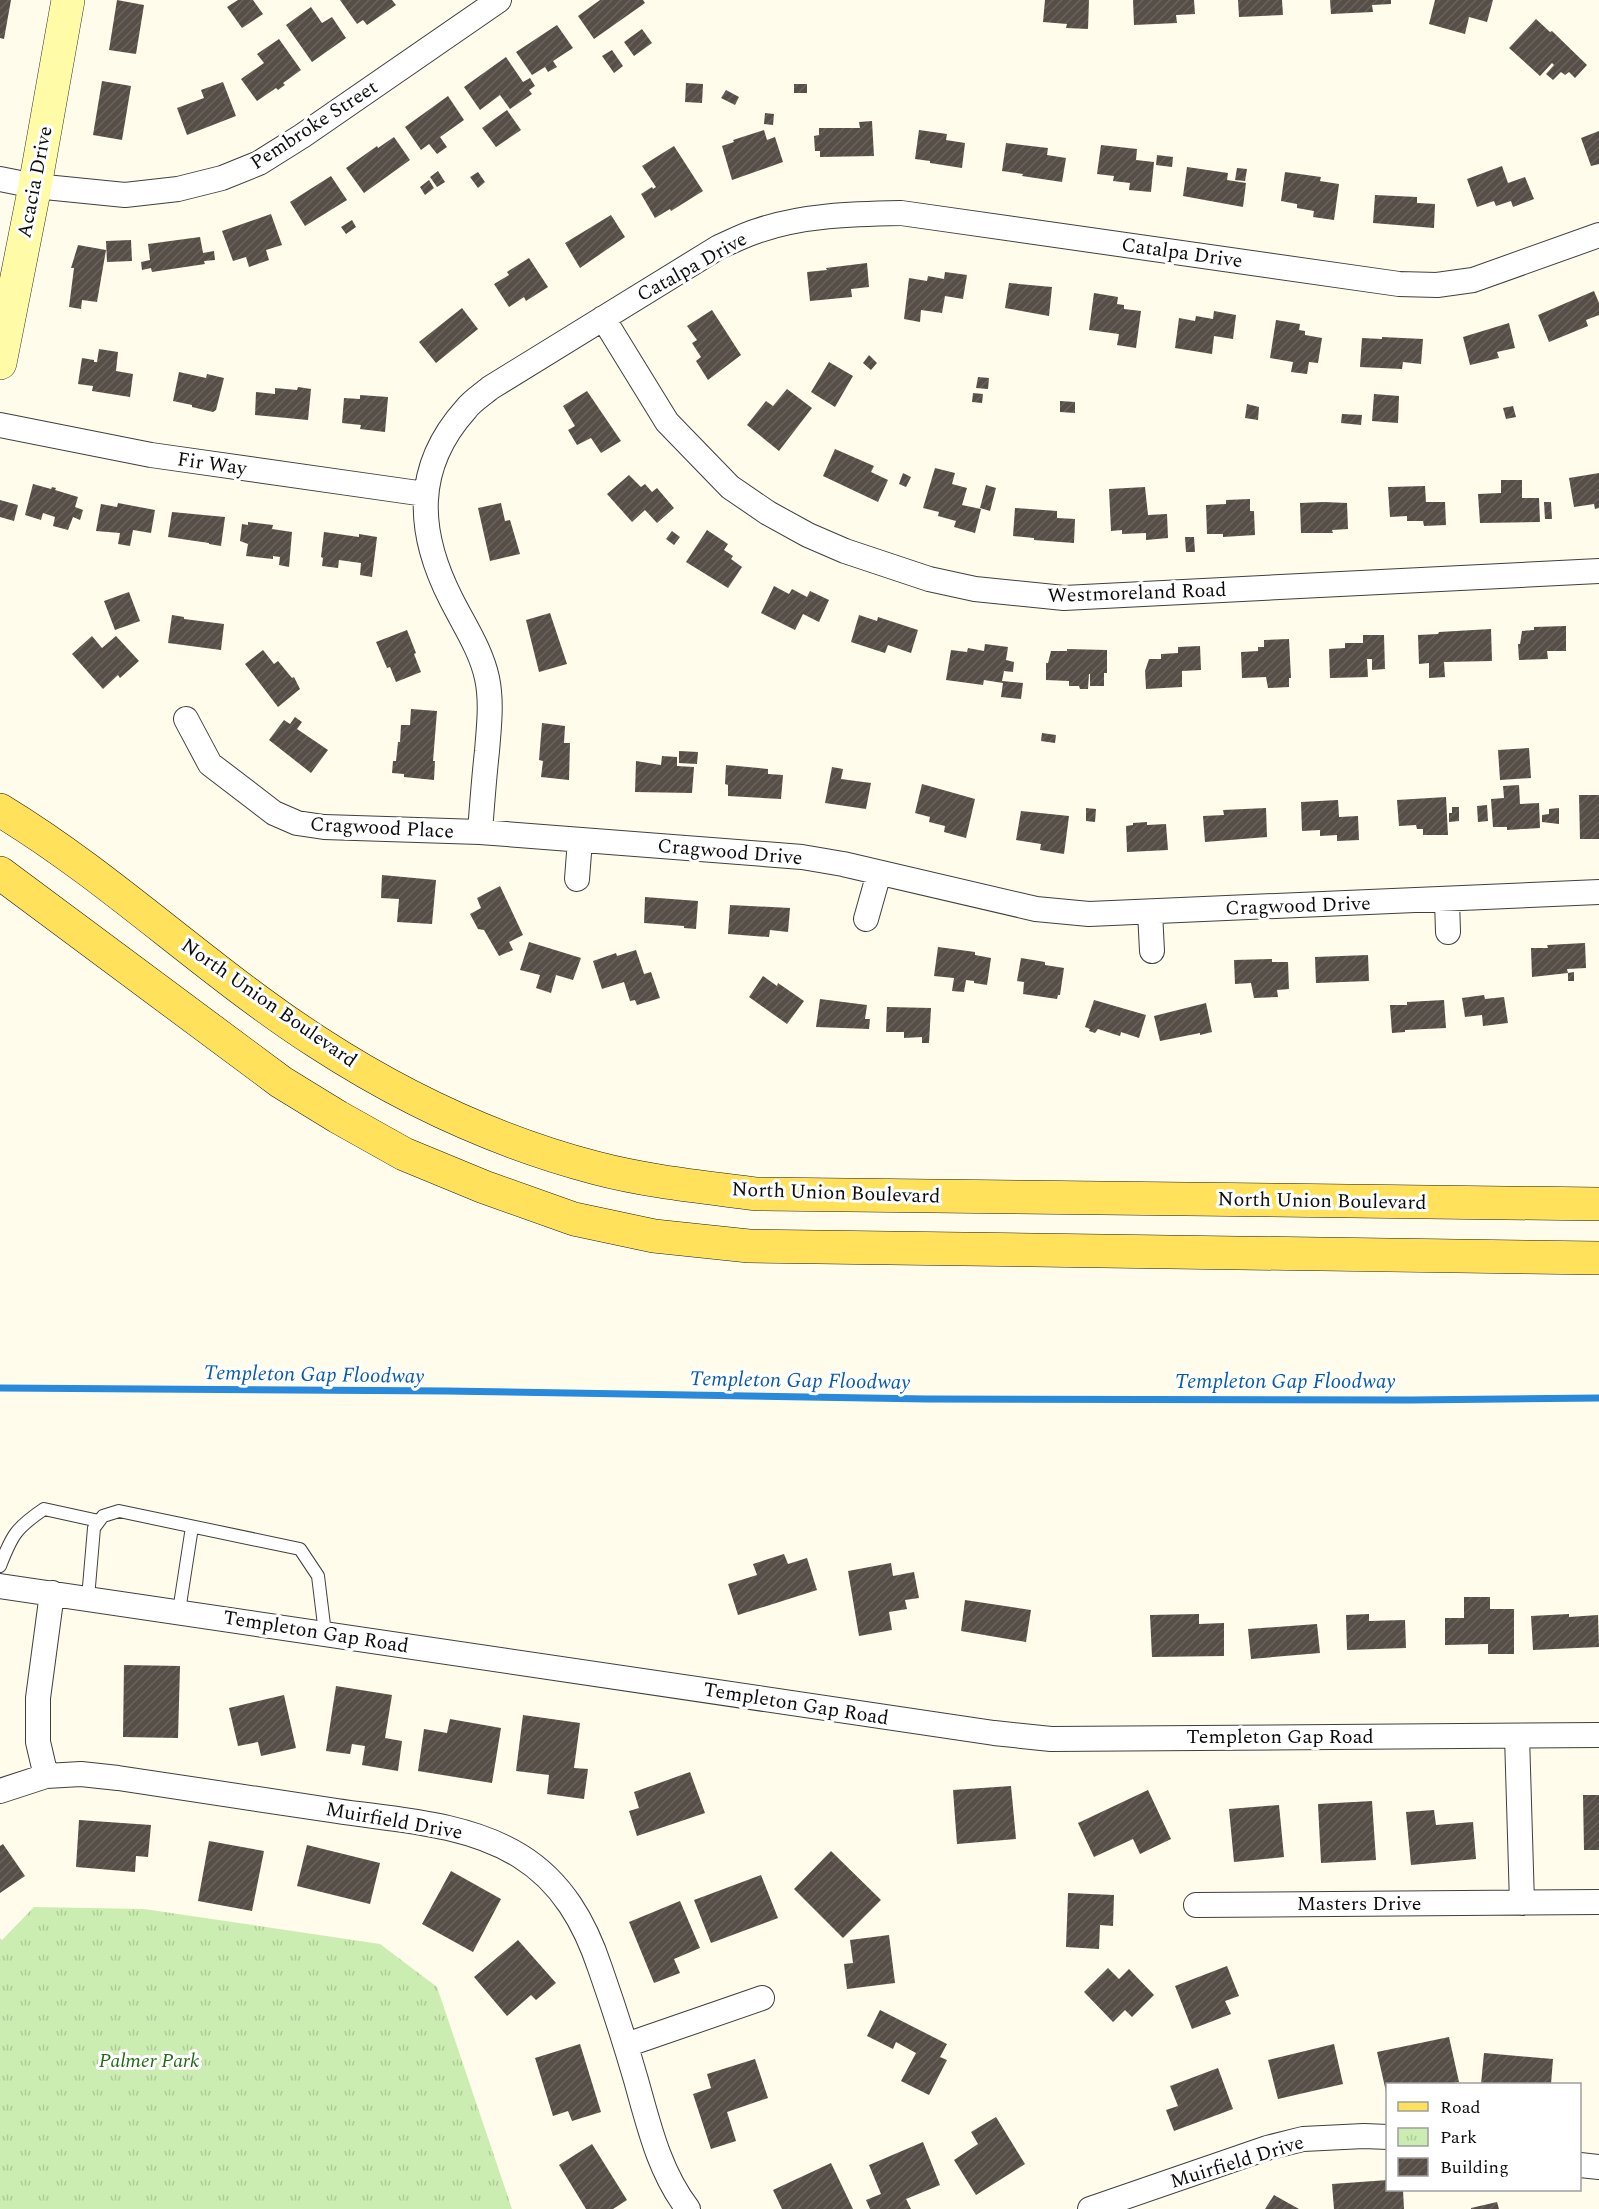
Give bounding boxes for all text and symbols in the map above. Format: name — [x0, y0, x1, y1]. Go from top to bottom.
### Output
street label: Pembroke Street — [244, 72, 384, 178]
street label: Acacia Drive — [9, 123, 61, 241]
street label: Catalpa Drive — [631, 224, 753, 310]
street label: Catalpa Drive — [1119, 230, 1245, 276]
street label: Fir Way — [175, 444, 250, 484]
street label: Westmoreland Road — [1047, 575, 1227, 611]
street label: Cragwood Place — [309, 809, 455, 847]
street label: Cragwood Drive — [656, 831, 804, 873]
street label: Cragwood Drive — [1225, 888, 1371, 924]
street label: North Union Boulevard — [175, 931, 363, 1075]
street label: North Union Boulevard — [731, 1174, 941, 1212]
street label: North Union Boulevard — [1217, 1184, 1427, 1218]
water label: Templeton Gap Floodway — [203, 1357, 425, 1393]
water label: Templeton Gap Floodway — [689, 1363, 911, 1399]
water label: Templeton Gap Floodway — [1175, 1366, 1396, 1398]
street label: Templeton Gap Road — [221, 1603, 411, 1661]
street label: Templeton Gap Road — [701, 1675, 891, 1733]
street label: Templeton Gap Road — [1186, 1722, 1374, 1752]
street label: Muirfield Drive — [323, 1794, 465, 1848]
street label: Masters Drive — [1297, 1889, 1421, 1919]
park label: Palmer Park — [99, 2046, 200, 2076]
legend — [1386, 2083, 1581, 2191]
text: Road — [1440, 2094, 1481, 2121]
text: Park — [1440, 2124, 1477, 2151]
street label: Muirfield Drive — [1166, 2127, 1308, 2197]
text: Building — [1440, 2154, 1509, 2181]

